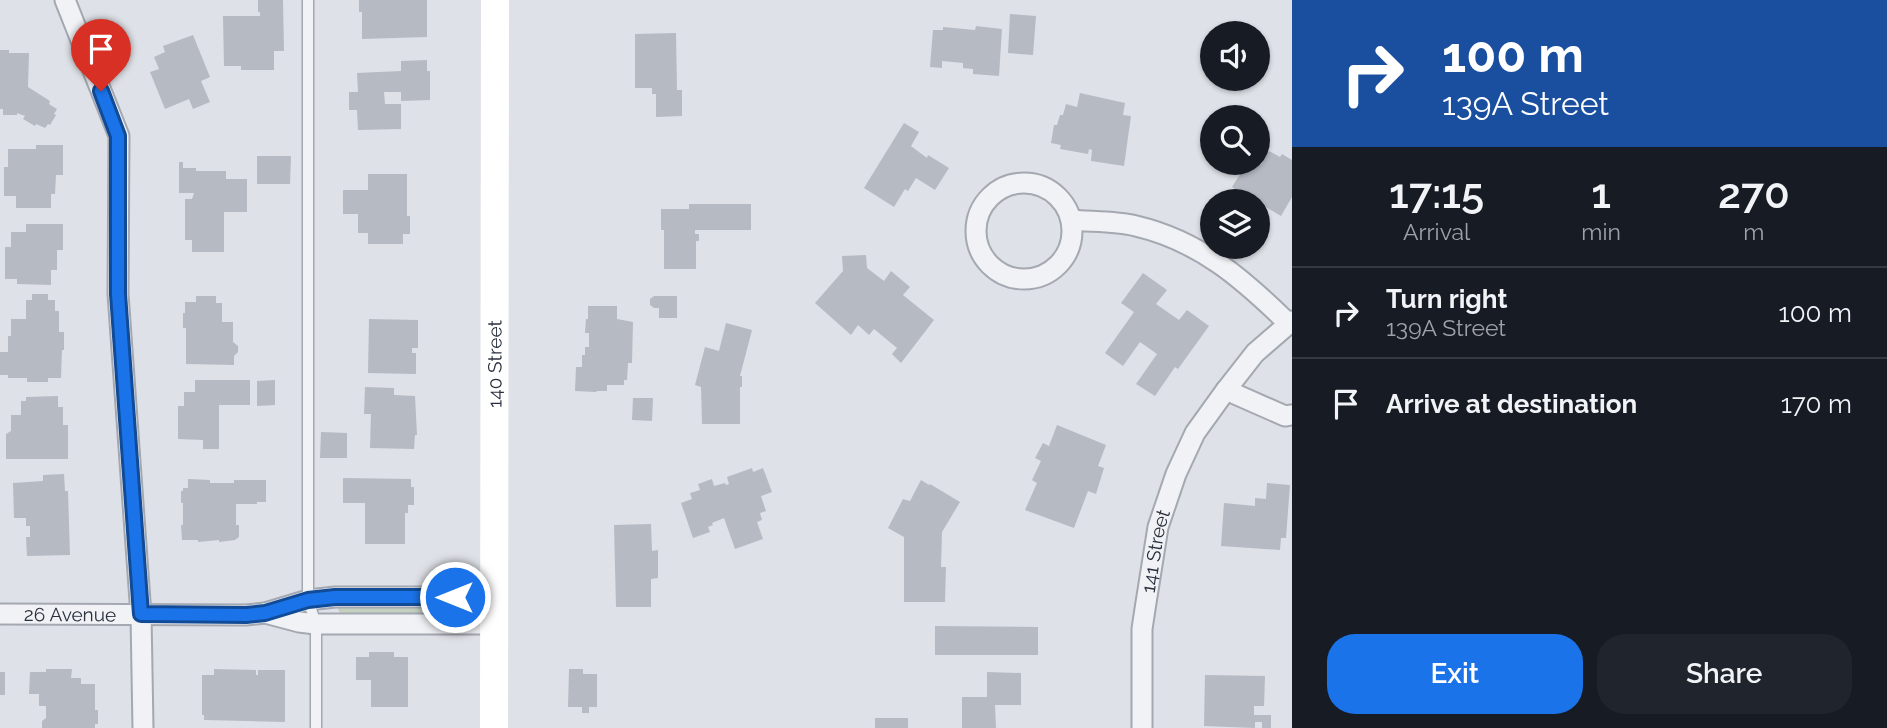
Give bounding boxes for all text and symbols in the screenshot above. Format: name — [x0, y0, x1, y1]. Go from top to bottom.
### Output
pin — [71, 19, 131, 91]
map controls — [1200, 21, 1270, 259]
button: sound — [1200, 21, 1270, 91]
text: 100 m — [1442, 26, 1584, 83]
icon: right — [1327, 28, 1418, 119]
icon: arrive — [82, 30, 120, 68]
text: 139A Street — [1442, 85, 1609, 122]
button: search — [1200, 105, 1270, 175]
text: 17:15 — [1389, 169, 1484, 218]
text: 1 — [1591, 169, 1611, 218]
text: 270 — [1718, 169, 1790, 218]
button: layers — [1200, 189, 1270, 259]
text: Arrival — [1403, 218, 1470, 245]
text: min — [1581, 218, 1621, 245]
text: m — [1743, 218, 1764, 245]
text: Turn right — [1386, 284, 1507, 314]
icon: right — [1327, 294, 1365, 332]
text: 100 m — [1779, 298, 1852, 328]
text: 139A Street — [1386, 314, 1506, 341]
street label: 140 Street — [483, 319, 506, 408]
icon: arrive — [1327, 385, 1365, 423]
text: Arrive at destination — [1386, 389, 1637, 419]
text: 170 m — [1781, 389, 1852, 419]
street label: 141 Street — [1137, 506, 1174, 594]
position arrow — [418, 560, 492, 634]
street label: 26 Avenue — [24, 603, 116, 625]
button: Exit — [1327, 634, 1583, 714]
button: Share — [1597, 634, 1852, 714]

